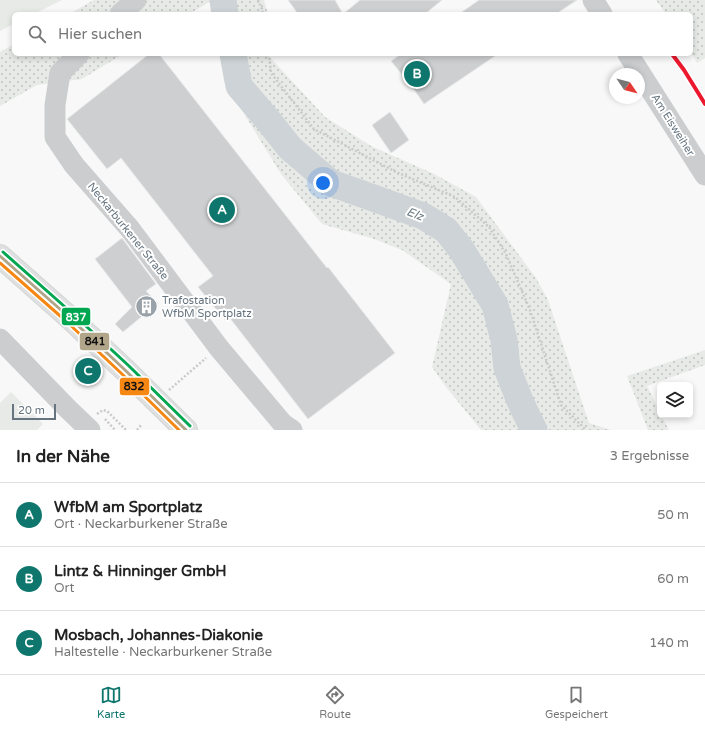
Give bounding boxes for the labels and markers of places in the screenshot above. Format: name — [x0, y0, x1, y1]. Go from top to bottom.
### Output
pin: B — [404, 59, 430, 89]
pin: A — [209, 195, 235, 225]
building icon: Trafostation WfbM Sportplatz — [134, 293, 160, 319]
place label: Trafostation WfbM Sportplatz — [162, 294, 252, 320]
pin: C — [75, 356, 101, 386]

